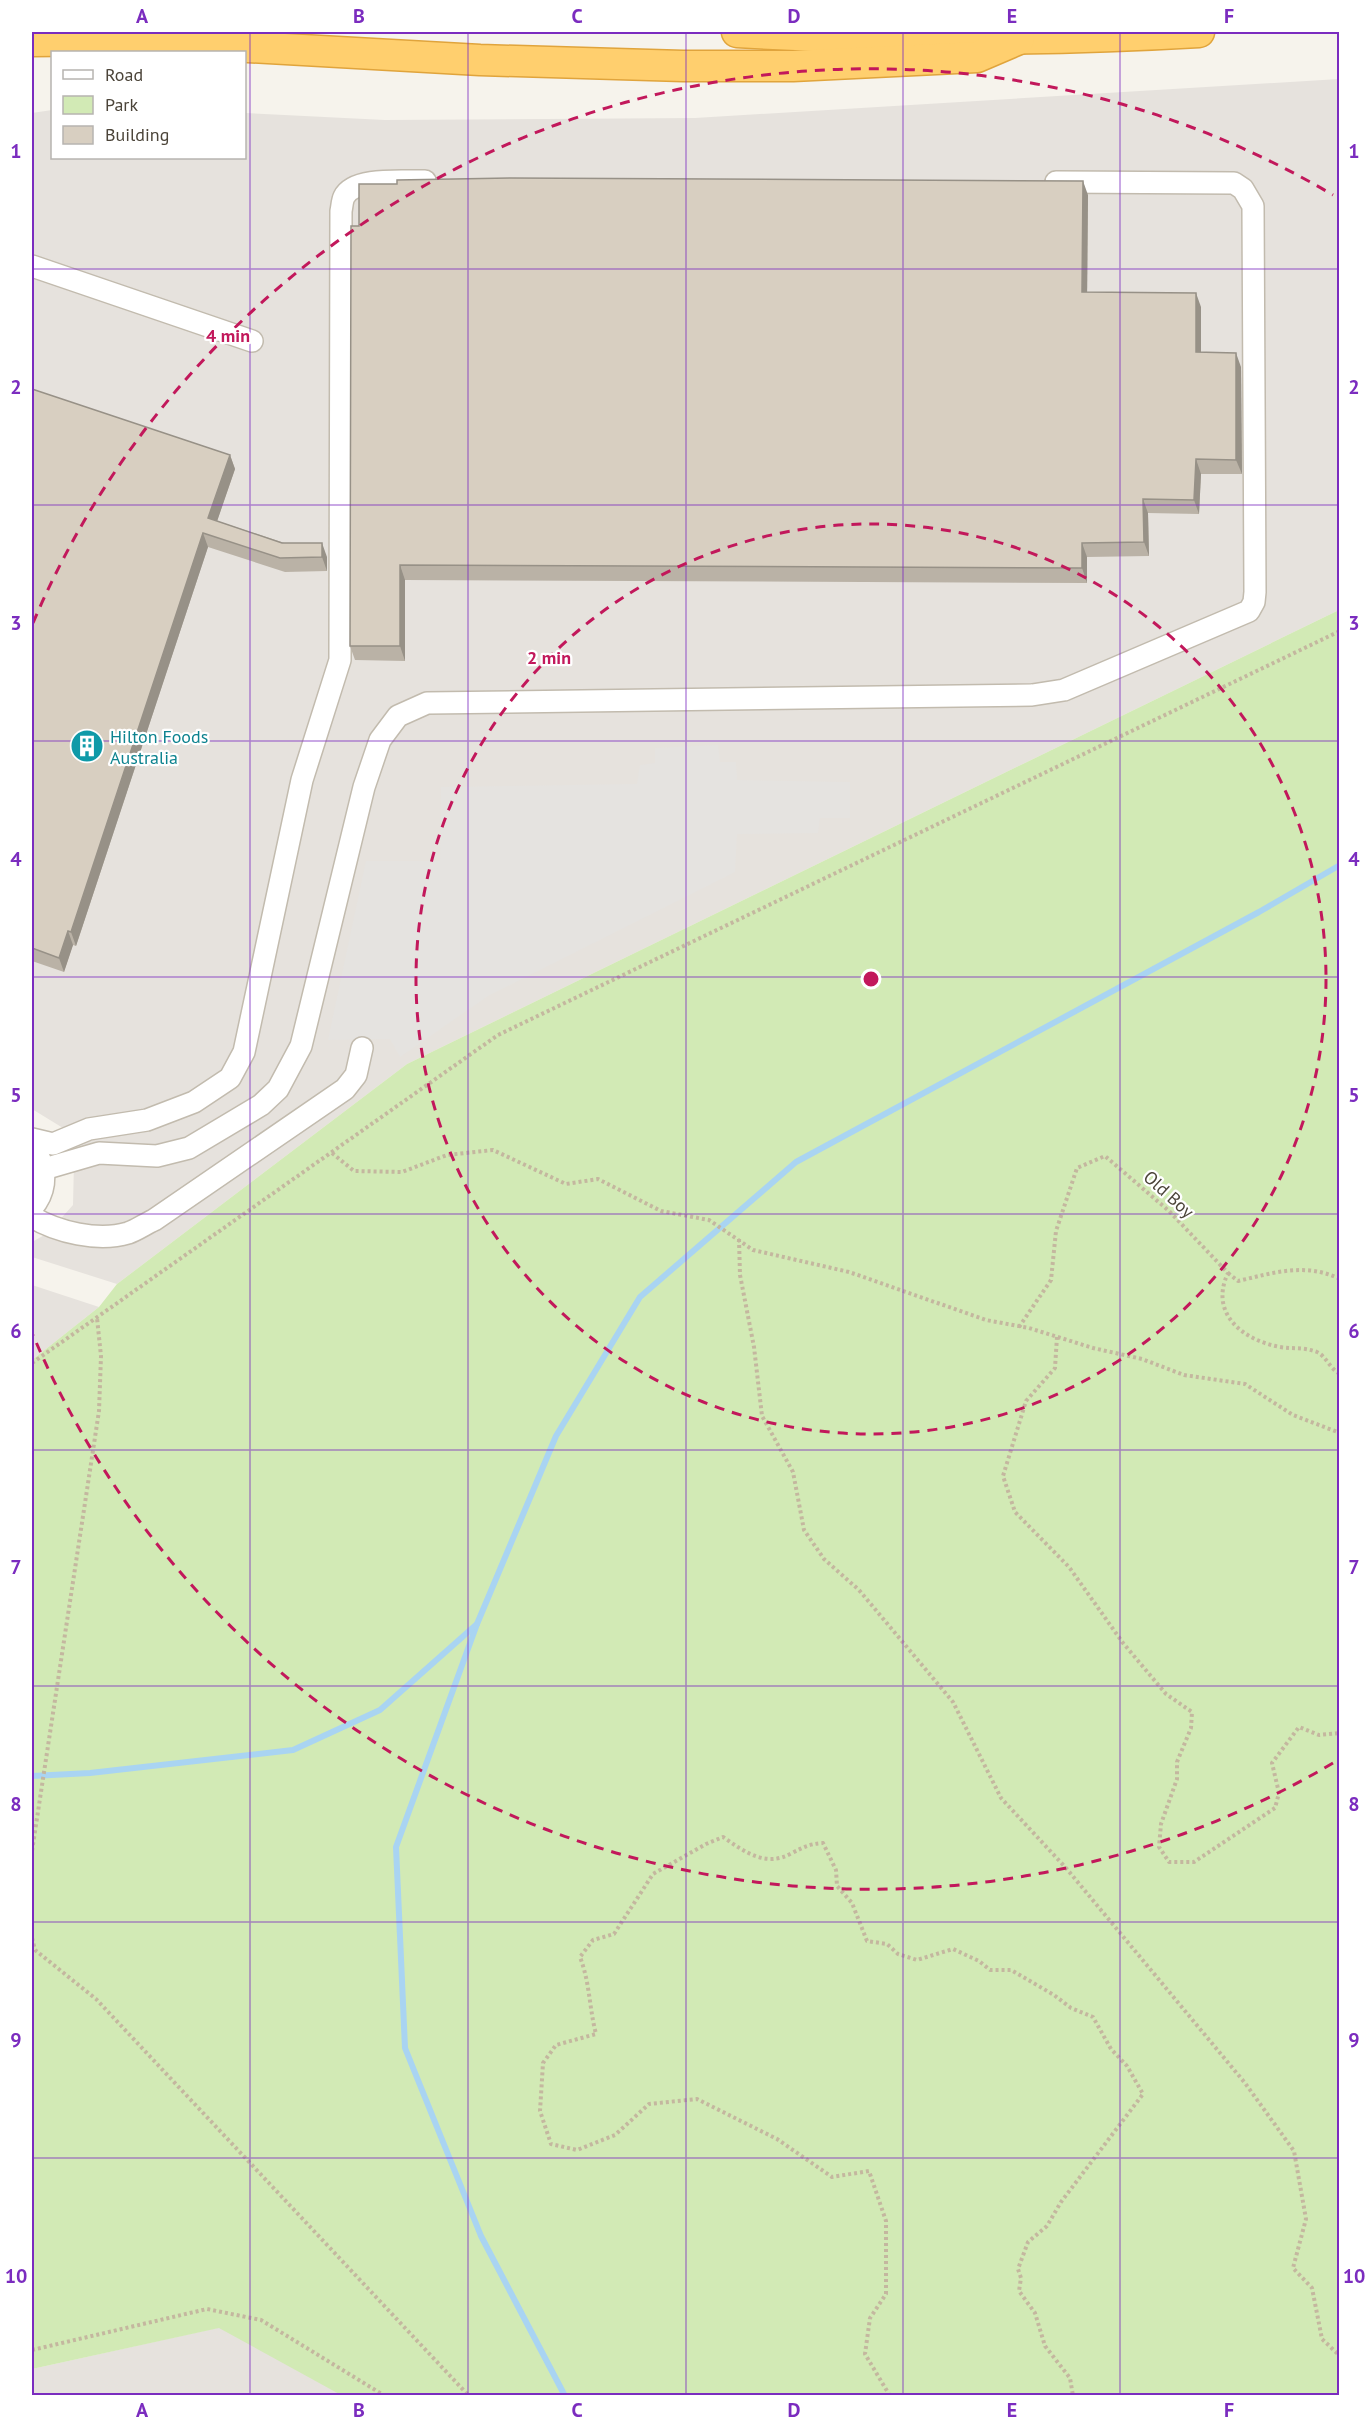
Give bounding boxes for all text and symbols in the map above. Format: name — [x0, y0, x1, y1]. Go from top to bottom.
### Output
text: A — [136, 3, 149, 29]
text: B — [353, 3, 365, 29]
text: C — [571, 3, 583, 29]
text: D — [788, 3, 801, 29]
text: E — [1007, 3, 1017, 29]
text: F — [1224, 3, 1234, 29]
legend — [51, 51, 246, 159]
text: Road — [105, 63, 143, 86]
text: Park — [105, 93, 138, 116]
text: Building — [105, 123, 169, 146]
text: 1 — [10, 138, 22, 164]
text: 1 — [1348, 138, 1360, 164]
text: 4 min — [206, 324, 250, 347]
text: 2 — [10, 374, 22, 400]
text: 2 — [1348, 374, 1360, 400]
text: 3 — [10, 610, 22, 636]
text: 3 — [1348, 610, 1360, 636]
text: 2 min — [527, 646, 571, 669]
place label: Hilton Foods Australia — [110, 725, 208, 769]
building icon: Hilton Foods Australia — [69, 728, 105, 764]
text: 4 — [10, 846, 22, 872]
text: 4 — [1348, 846, 1360, 872]
centre of rings — [861, 969, 881, 989]
text: 5 — [10, 1082, 22, 1108]
text: 5 — [1348, 1082, 1360, 1108]
street label: Old Boy — [1139, 1165, 1200, 1223]
text: 6 — [10, 1318, 22, 1344]
text: 6 — [1348, 1318, 1360, 1344]
text: 7 — [10, 1554, 22, 1580]
text: 7 — [1348, 1554, 1360, 1580]
text: 8 — [10, 1791, 22, 1817]
text: 8 — [1348, 1791, 1360, 1817]
text: 9 — [10, 2027, 22, 2053]
text: 9 — [1348, 2027, 1360, 2053]
text: 10 — [5, 2263, 27, 2289]
text: 10 — [1343, 2263, 1365, 2289]
text: A — [136, 2397, 149, 2423]
text: B — [353, 2397, 365, 2423]
text: C — [571, 2397, 583, 2423]
text: D — [788, 2397, 801, 2423]
text: E — [1007, 2397, 1017, 2423]
text: F — [1224, 2397, 1234, 2423]

